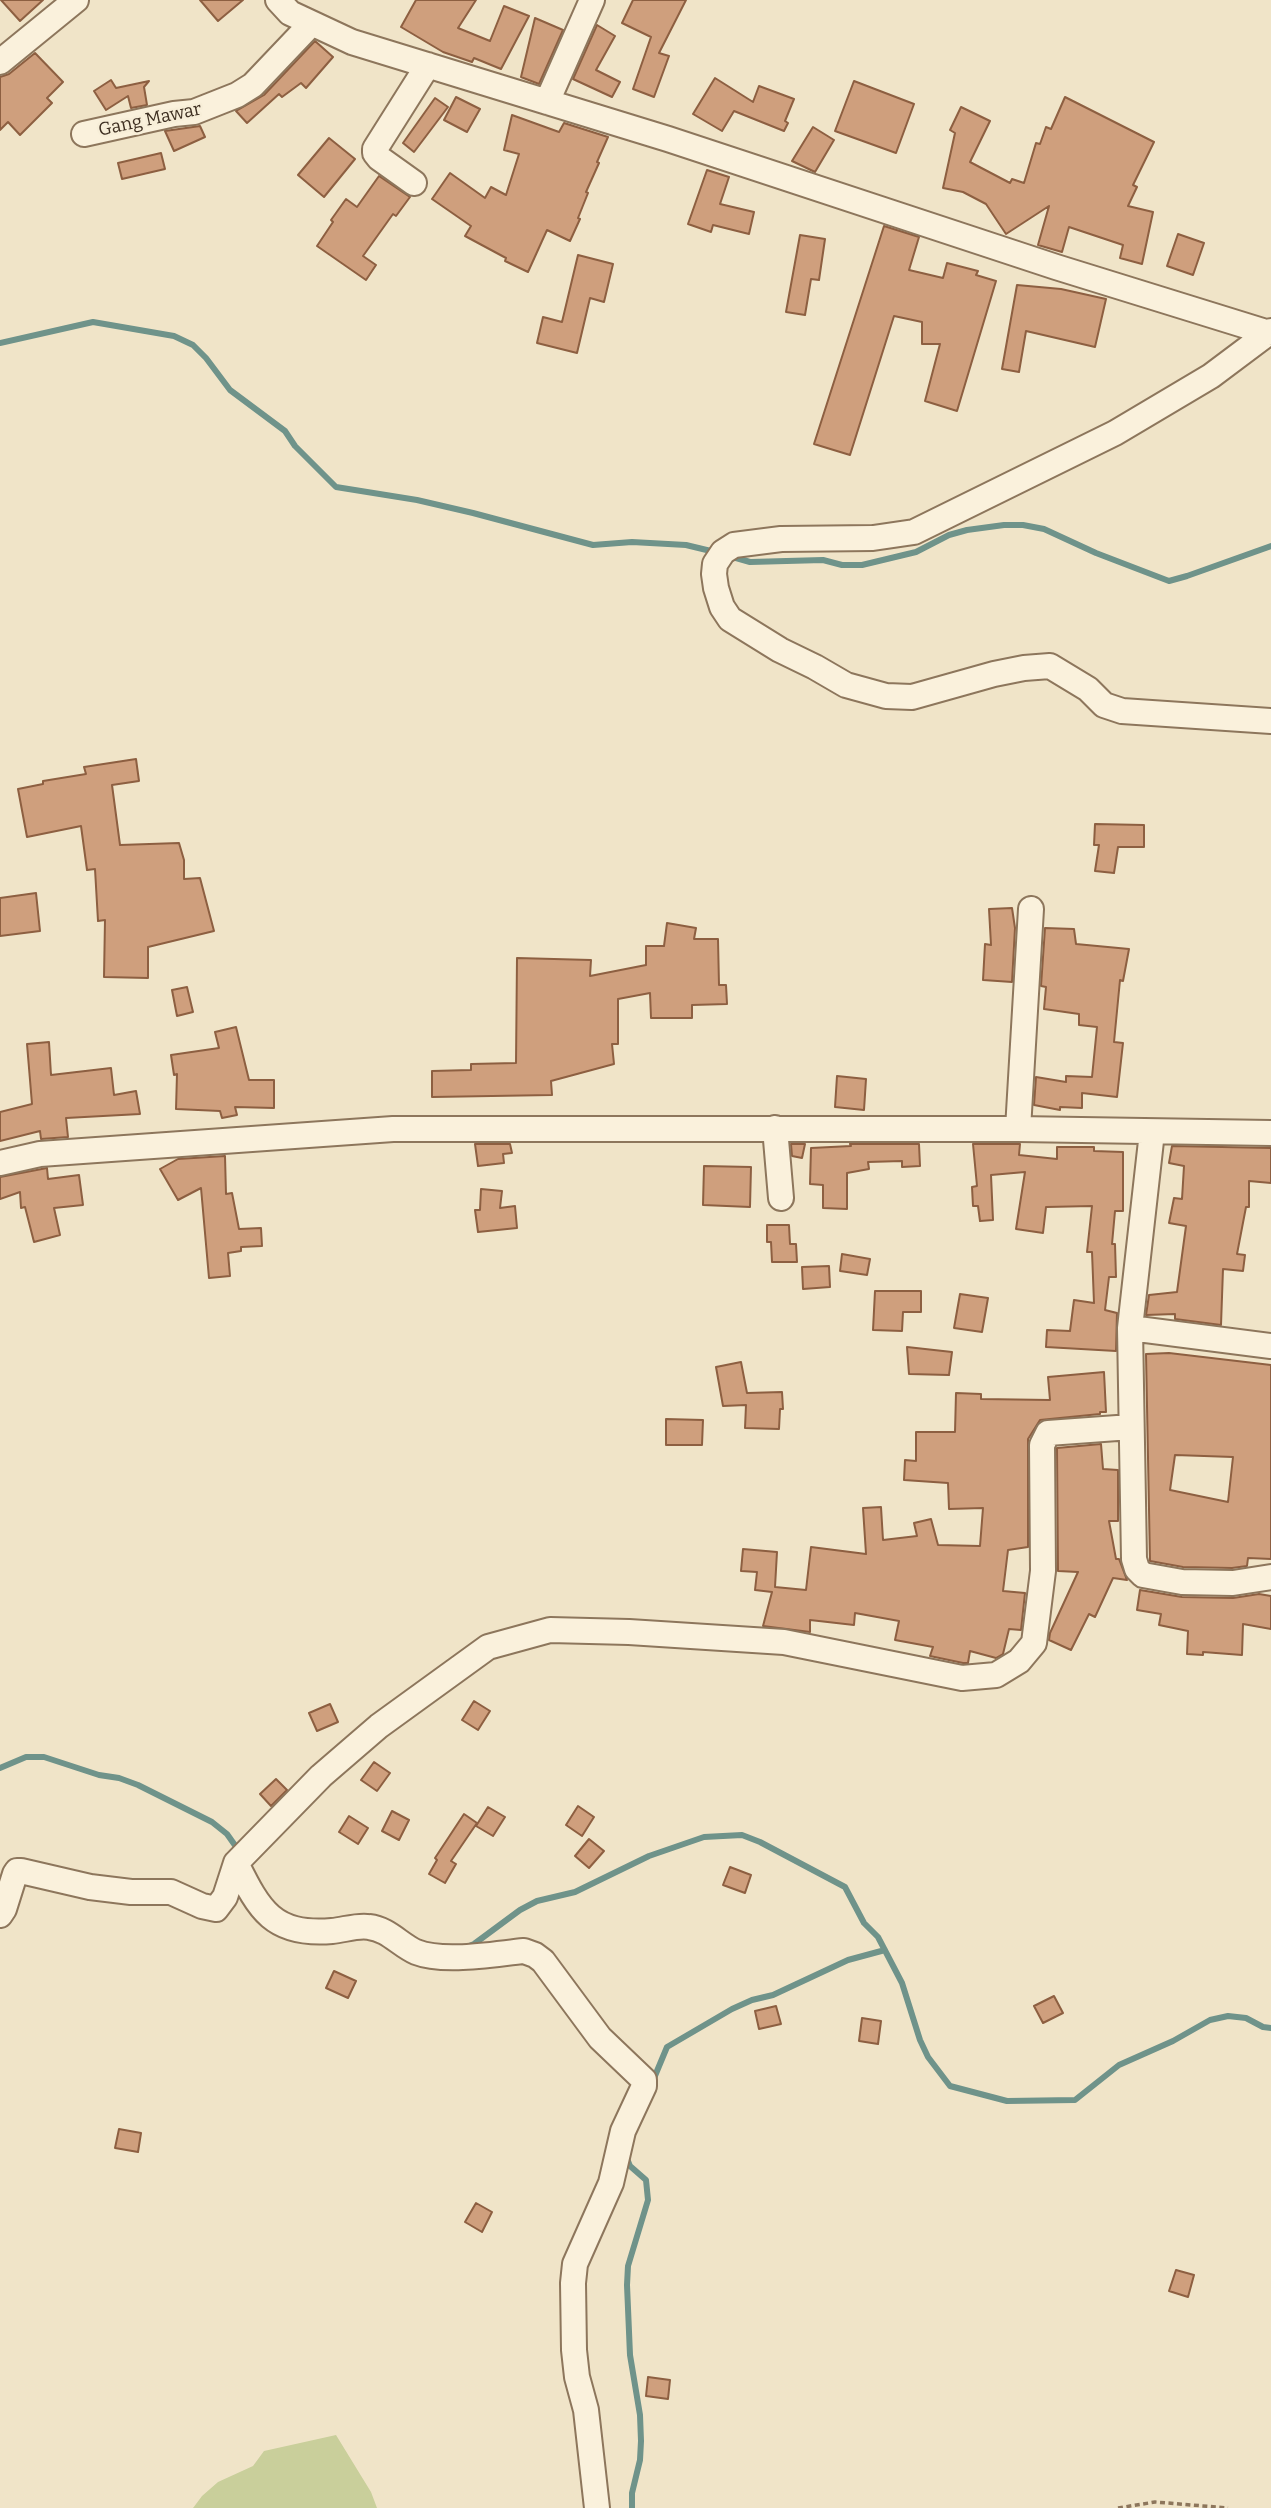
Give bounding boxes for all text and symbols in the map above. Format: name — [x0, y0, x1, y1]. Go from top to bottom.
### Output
street label: Gang Mawar — [96, 99, 204, 141]

